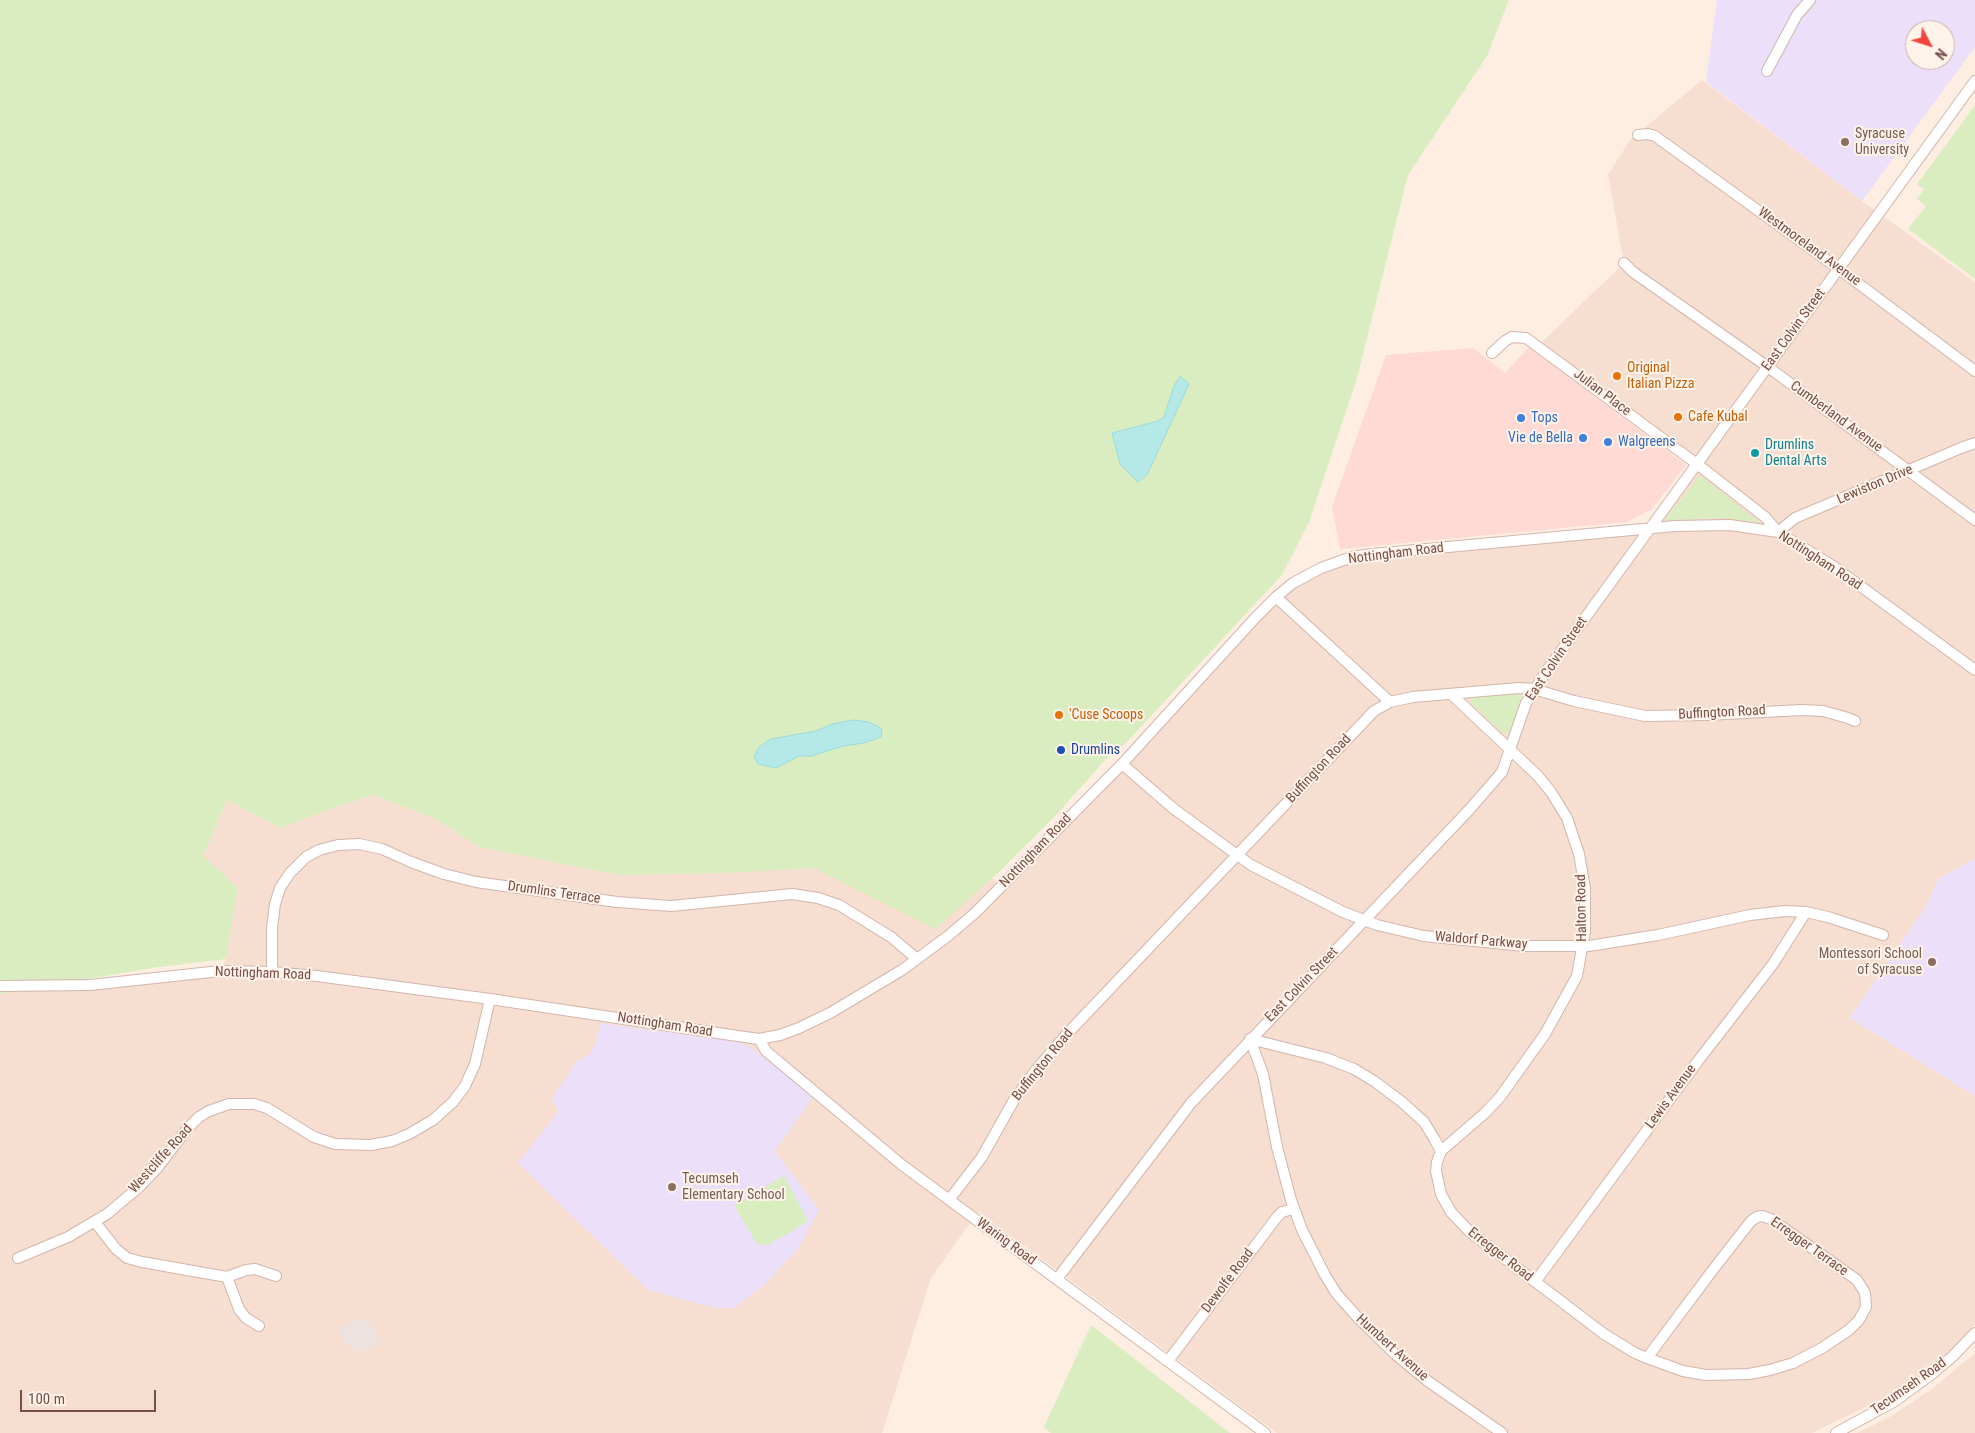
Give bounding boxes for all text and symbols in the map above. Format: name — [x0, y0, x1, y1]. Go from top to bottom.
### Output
north arrow — [1905, 20, 1955, 70]
text: N — [1932, 46, 1950, 62]
place label: Syracuse University — [1855, 126, 1909, 158]
marker: Syracuse University — [1839, 136, 1851, 148]
street label: Westmoreland Avenue — [1754, 204, 1864, 290]
street label: East Colvin Street — [1759, 286, 1829, 374]
place label: Original Italian Pizza — [1627, 360, 1694, 392]
street label: Julian Place — [1570, 366, 1634, 420]
marker: Original Italian Pizza — [1611, 370, 1623, 382]
street label: Cumberland Avenue — [1787, 378, 1885, 456]
place label: Cafe Kubal — [1688, 409, 1748, 425]
place label: Tops — [1531, 410, 1558, 426]
marker: Cafe Kubal — [1672, 411, 1684, 423]
marker: Tops — [1515, 412, 1527, 424]
place label: Vie de Bella — [1508, 430, 1573, 446]
marker: Vie de Bella — [1577, 432, 1589, 444]
place label: Walgreens — [1618, 434, 1676, 450]
marker: Walgreens — [1602, 436, 1614, 448]
place label: Drumlins Dental Arts — [1765, 437, 1827, 470]
marker: Drumlins Dental Arts — [1749, 447, 1761, 459]
street label: Lewiston Drive — [1834, 461, 1916, 509]
street label: Nottingham Road — [1775, 528, 1865, 594]
street label: Nottingham Road — [1347, 540, 1445, 568]
street label: East Colvin Street — [1523, 614, 1591, 704]
street label: Buffington Road — [1678, 702, 1766, 724]
place label: 'Cuse Scoops — [1069, 707, 1143, 723]
marker: 'Cuse Scoops — [1053, 709, 1065, 721]
street label: Buffington Road — [1283, 731, 1355, 807]
place label: Drumlins — [1071, 742, 1120, 758]
marker: Drumlins — [1055, 744, 1067, 756]
street label: Nottingham Road — [997, 811, 1075, 891]
street label: Halton Road — [1573, 874, 1591, 942]
street label: Drumlins Terrace — [507, 878, 601, 908]
street label: Waldorf Parkway — [1434, 929, 1528, 953]
street label: East Colvin Street — [1262, 944, 1342, 1026]
place label: Montessori School of Syracuse — [1819, 946, 1922, 979]
marker: Montessori School of Syracuse — [1926, 956, 1938, 968]
street label: Nottingham Road — [215, 964, 311, 984]
street label: Nottingham Road — [616, 1009, 714, 1041]
street label: Buffington Road — [1009, 1026, 1077, 1104]
street label: Lewis Avenue — [1642, 1062, 1700, 1132]
street label: Westcliffe Road — [126, 1121, 196, 1197]
place label: Tecumseh Elementary School — [682, 1171, 785, 1204]
marker: Tecumseh Elementary School — [666, 1181, 678, 1193]
street label: Erregger Terrace — [1767, 1214, 1851, 1280]
street label: Waring Road — [973, 1215, 1039, 1269]
street label: Erregger Road — [1464, 1224, 1536, 1286]
street label: Dewolfe Road — [1198, 1246, 1258, 1316]
street label: Humbert Avenue — [1352, 1311, 1432, 1385]
street label: Tecumseh Road — [1868, 1355, 1950, 1419]
scale bar — [22, 1380, 159, 1412]
text: 100 m — [28, 1390, 65, 1408]

